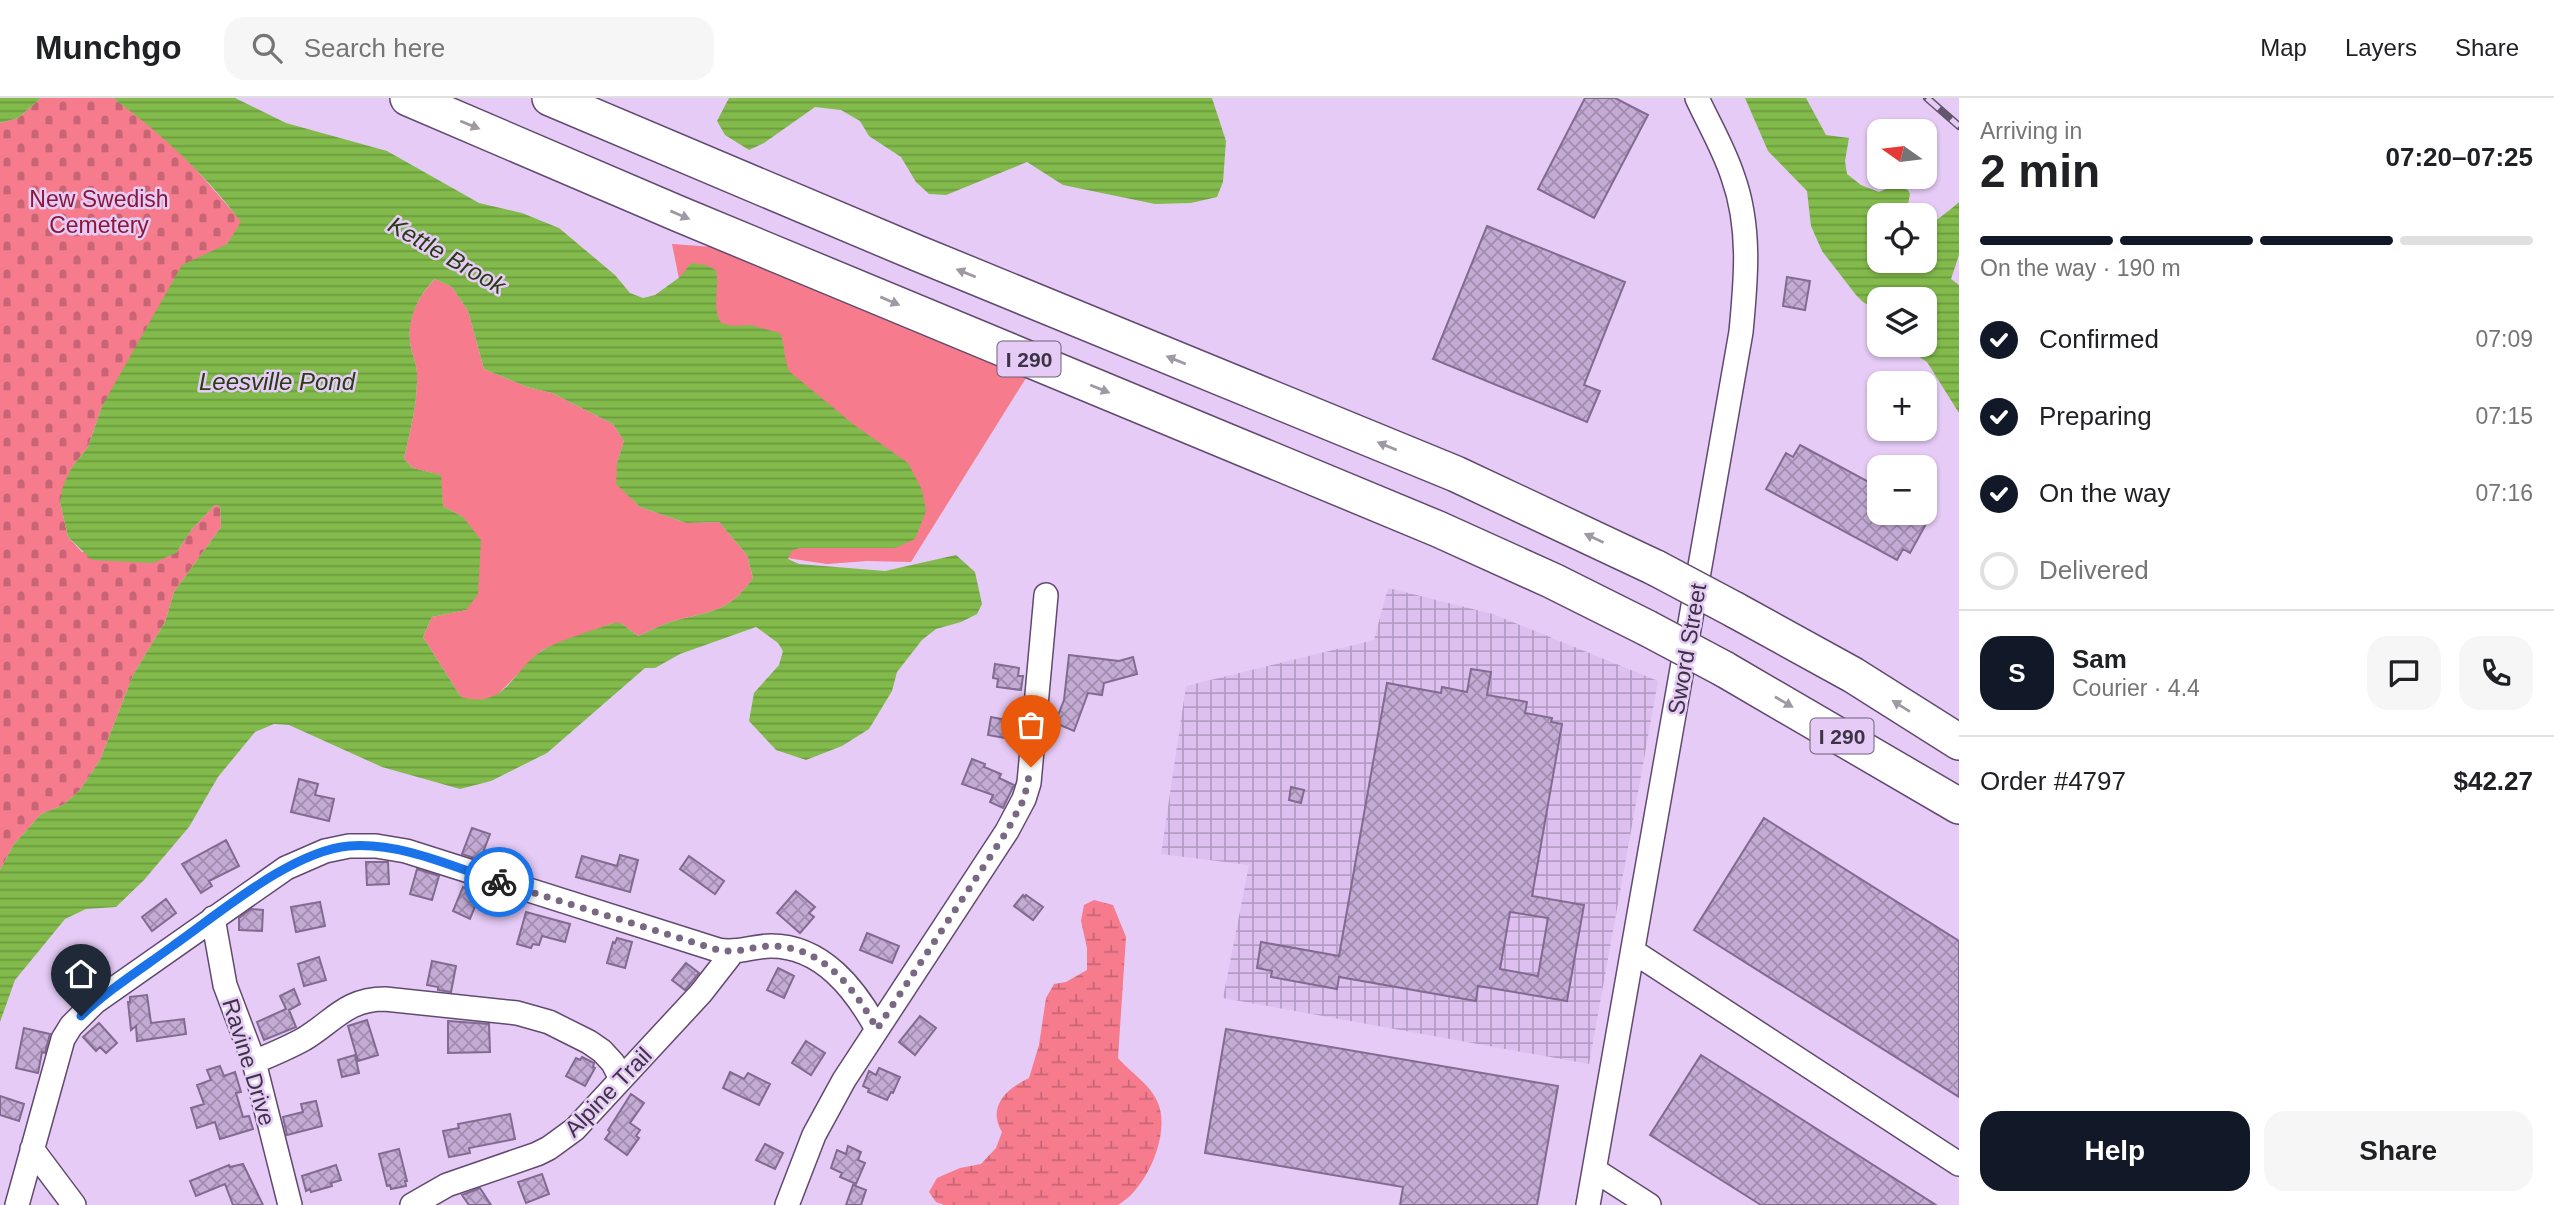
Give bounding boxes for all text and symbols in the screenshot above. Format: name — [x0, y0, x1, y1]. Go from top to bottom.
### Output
search box — [224, 17, 714, 80]
text: Munchgo — [35, 29, 182, 66]
icon: search — [248, 29, 286, 67]
text: Search here — [304, 33, 445, 63]
text: Map — [2260, 34, 2307, 61]
text: Layers — [2345, 34, 2417, 61]
text: Share — [2455, 34, 2519, 61]
text: Arriving in — [1980, 118, 2082, 144]
north arrow — [1867, 119, 1937, 189]
map controls — [1867, 119, 1937, 525]
one-way arrow — [460, 120, 481, 131]
text: 07:20–07:25 — [2386, 142, 2533, 172]
text: 2 min — [1980, 145, 2100, 197]
park label: New Swedish Cemetery — [29, 186, 169, 238]
button: locate — [1867, 203, 1937, 273]
one-way arrow — [669, 209, 690, 220]
water label: Kettle Brook — [384, 211, 512, 300]
text: On the way · 190 m — [1980, 255, 2181, 281]
one-way arrow — [955, 267, 976, 278]
button: layers — [1867, 287, 1937, 357]
one-way arrow — [880, 296, 901, 307]
icon: check — [1980, 321, 2018, 359]
text: Confirmed — [2039, 324, 2159, 354]
text: 07:09 — [2475, 326, 2533, 352]
road number: I 290 — [998, 342, 1060, 376]
one-way arrow — [1165, 354, 1186, 365]
water label: Leesville Pond — [199, 368, 356, 395]
button: + — [1867, 371, 1937, 441]
one-way arrow — [1090, 383, 1111, 394]
icon: check — [1980, 398, 2018, 436]
text: Preparing — [2039, 401, 2152, 431]
text: 07:15 — [2475, 403, 2533, 429]
one-way arrow — [1376, 440, 1397, 451]
button: − — [1867, 455, 1937, 525]
icon: check — [1980, 475, 2018, 513]
text: On the way — [2039, 478, 2171, 508]
text: 07:16 — [2475, 480, 2533, 506]
one-way arrow — [1584, 533, 1604, 544]
text: Delivered — [2039, 555, 2149, 585]
street label: Sword Street — [1663, 581, 1711, 717]
button: chat — [2367, 636, 2441, 710]
button: phone — [2459, 636, 2533, 710]
text: Sam — [2072, 644, 2127, 674]
text: S — [2008, 658, 2026, 688]
text: Courier · 4.4 — [2072, 675, 2200, 701]
pin — [1001, 695, 1061, 767]
one-way arrow — [1774, 696, 1793, 708]
one-way arrow — [1892, 699, 1911, 712]
icon: bag — [1012, 706, 1050, 744]
road number: I 290 — [1811, 718, 1874, 754]
text: Order #4797 — [1980, 766, 2126, 796]
text: $42.27 — [2453, 766, 2533, 796]
courier — [464, 847, 534, 917]
icon: bike — [480, 863, 518, 901]
pin — [51, 944, 111, 1016]
icon: home — [62, 955, 100, 993]
street label: Ravine Drive — [217, 995, 281, 1129]
street label: Alpine Trail — [559, 1042, 657, 1142]
button: Help — [1980, 1111, 2250, 1191]
button: Share — [2264, 1111, 2533, 1191]

